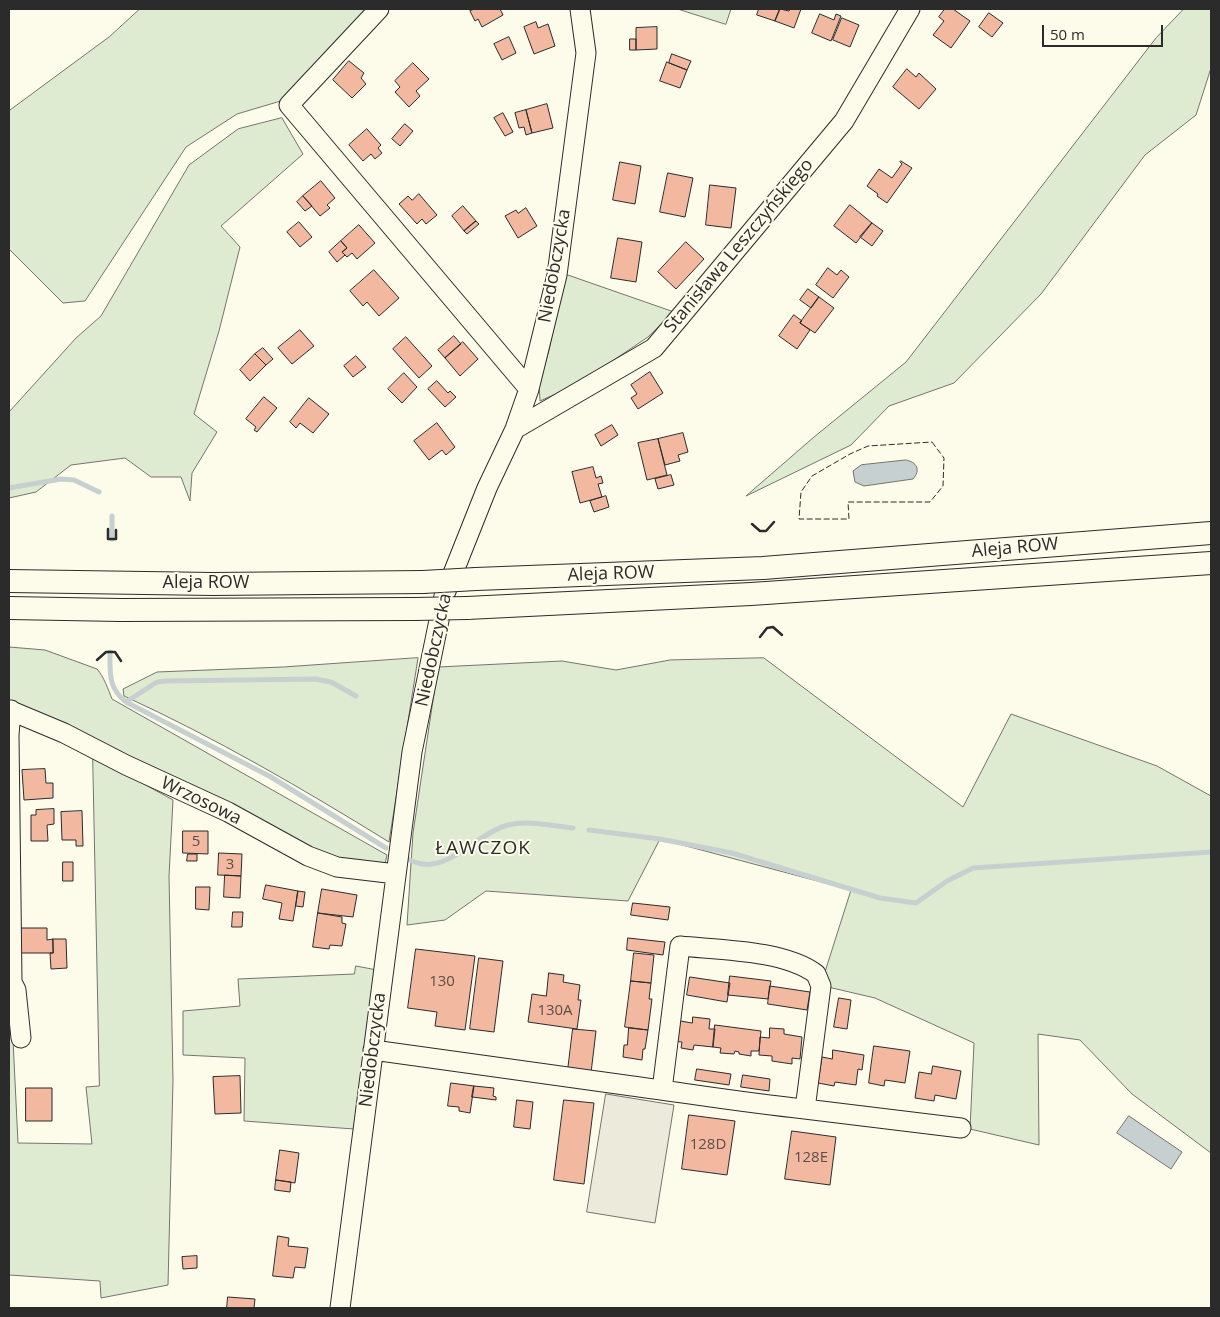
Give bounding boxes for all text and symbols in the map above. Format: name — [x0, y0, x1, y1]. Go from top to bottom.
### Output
scale bar — [1045, 15, 1166, 47]
text: 50 m — [1050, 24, 1085, 44]
street label: Stanisława Leszczyńskiego — [660, 155, 818, 337]
street label: Niedobczycka — [534, 207, 576, 325]
street label: Aleja ROW — [971, 533, 1059, 563]
street label: Aleja ROW — [567, 562, 655, 586]
street label: Aleja ROW — [163, 572, 249, 594]
street label: Niedobczycka — [411, 591, 457, 709]
street label: Wrzosowa — [157, 772, 245, 830]
house number: 5 — [192, 833, 200, 851]
district label: ŁAWCZOK — [434, 838, 532, 860]
house number: 3 — [226, 856, 234, 874]
house number: 130 — [429, 973, 455, 991]
street label: Niedobczycka — [355, 992, 391, 1108]
house number: 130A — [537, 1002, 573, 1020]
house number: 128D — [690, 1136, 726, 1154]
house number: 128E — [794, 1149, 828, 1167]

